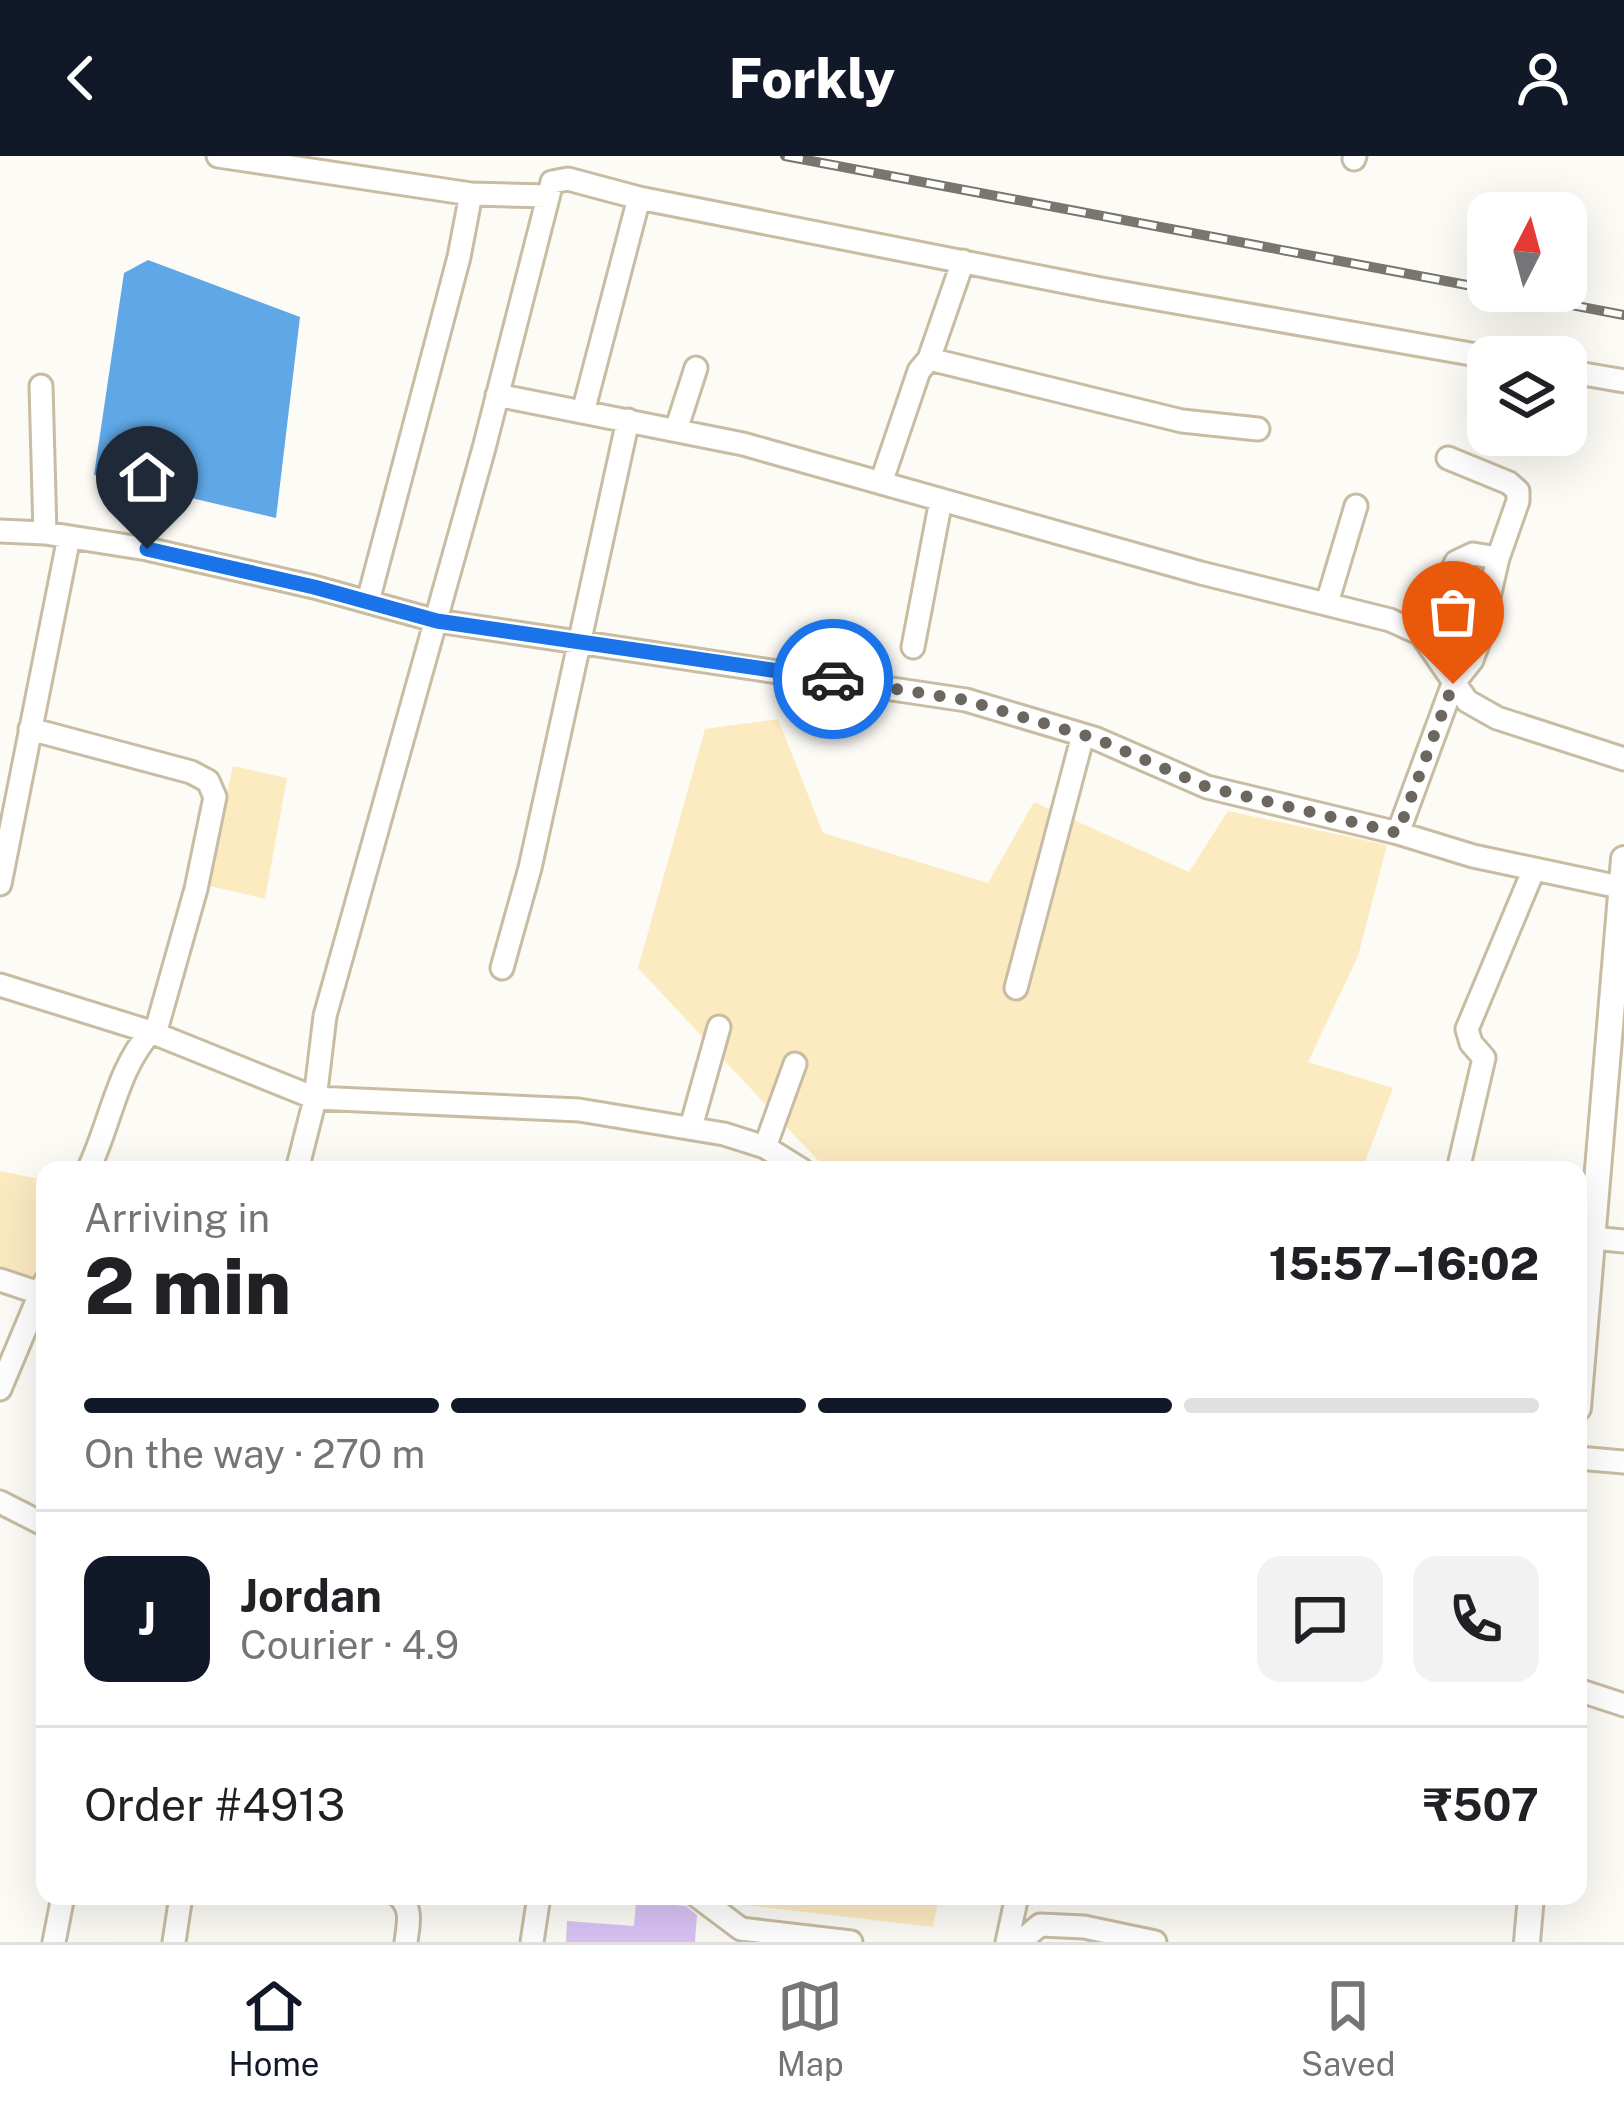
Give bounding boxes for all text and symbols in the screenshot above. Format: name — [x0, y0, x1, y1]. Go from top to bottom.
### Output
icon: back — [48, 45, 114, 111]
icon: person — [1510, 45, 1576, 111]
text: Forkly — [729, 47, 895, 110]
north arrow — [1467, 192, 1587, 312]
map controls — [1467, 192, 1587, 456]
button: layers — [1467, 336, 1587, 456]
pin — [96, 426, 198, 549]
icon: home — [114, 444, 180, 510]
pin — [1402, 561, 1504, 684]
icon: bag — [1420, 579, 1486, 645]
courier — [773, 619, 893, 739]
icon: car — [800, 646, 866, 712]
text: Arriving in — [84, 1195, 270, 1241]
text: 15:57–16:02 — [1269, 1237, 1539, 1290]
text: 2 min — [84, 1240, 291, 1332]
text: On the way · 270 m — [84, 1431, 425, 1477]
button: chat — [1257, 1556, 1383, 1682]
button: phone — [1413, 1556, 1539, 1682]
text: Jordan — [240, 1569, 382, 1622]
text: J — [138, 1592, 156, 1645]
text: Courier · 4.9 — [240, 1622, 459, 1668]
text: Order #4913 — [84, 1778, 345, 1831]
text: ₹507 — [1423, 1778, 1539, 1831]
tab: Home — [229, 1973, 320, 2083]
tab: Map — [777, 1973, 844, 2083]
tab: Saved — [1301, 1973, 1395, 2083]

